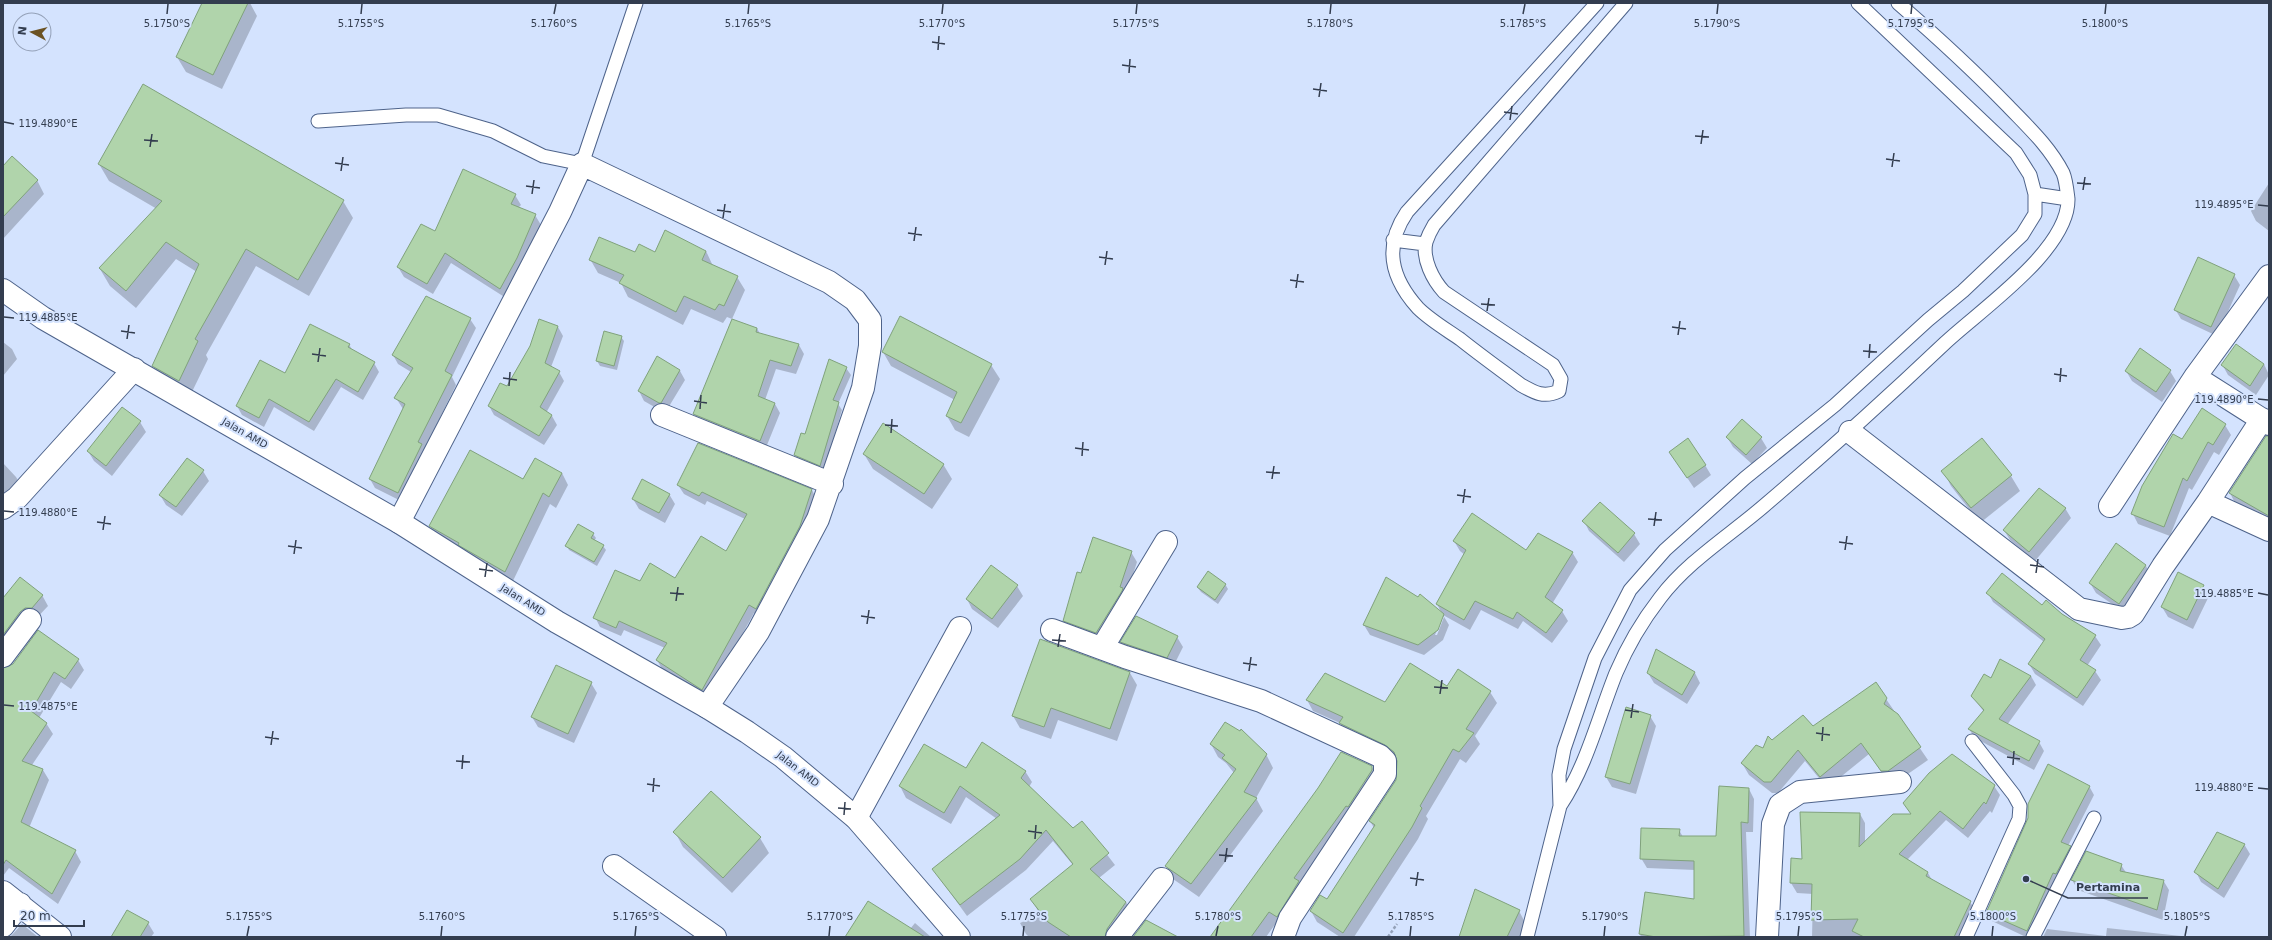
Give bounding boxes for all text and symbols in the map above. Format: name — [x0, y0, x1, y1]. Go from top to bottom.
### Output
north arrow — [12, 12, 52, 52]
text: 5.1750°S — [144, 18, 190, 29]
text: 5.1755°S — [338, 18, 384, 29]
text: 5.1760°S — [531, 18, 577, 29]
text: 5.1765°S — [725, 18, 771, 29]
text: 5.1770°S — [919, 18, 965, 29]
text: 5.1775°S — [1113, 18, 1159, 29]
text: 5.1780°S — [1307, 18, 1353, 29]
text: 5.1785°S — [1500, 18, 1546, 29]
text: 5.1790°S — [1694, 18, 1740, 29]
text: 5.1795°S — [1888, 18, 1934, 29]
text: 5.1800°S — [2082, 18, 2128, 29]
text: N — [16, 25, 30, 36]
text: 119.4890°E — [18, 118, 78, 129]
text: 119.4895°E — [2194, 199, 2254, 210]
text: 119.4885°E — [18, 312, 78, 323]
text: 119.4890°E — [2194, 394, 2254, 405]
street label: Jalan AMD — [219, 415, 270, 451]
text: 119.4880°E — [18, 507, 78, 518]
street label: Jalan AMD — [498, 581, 548, 618]
text: 119.4885°E — [2194, 588, 2254, 599]
text: 119.4875°E — [18, 701, 78, 712]
street label: Jalan AMD — [774, 748, 822, 789]
text: 119.4880°E — [2194, 782, 2254, 793]
callout: Pertamina — [2068, 875, 2148, 898]
text: Pertamina — [2076, 881, 2140, 894]
scale bar — [14, 902, 84, 928]
text: 20 m — [20, 909, 51, 923]
text: 5.1755°S — [226, 911, 272, 922]
text: 5.1760°S — [419, 911, 465, 922]
text: 5.1765°S — [613, 911, 659, 922]
text: 5.1770°S — [807, 911, 853, 922]
text: 5.1775°S — [1001, 911, 1047, 922]
text: 5.1780°S — [1195, 911, 1241, 922]
text: 5.1785°S — [1388, 911, 1434, 922]
text: 5.1790°S — [1582, 911, 1628, 922]
text: 5.1795°S — [1776, 911, 1822, 922]
text: 5.1800°S — [1970, 911, 2016, 922]
text: 5.1805°S — [2164, 911, 2210, 922]

